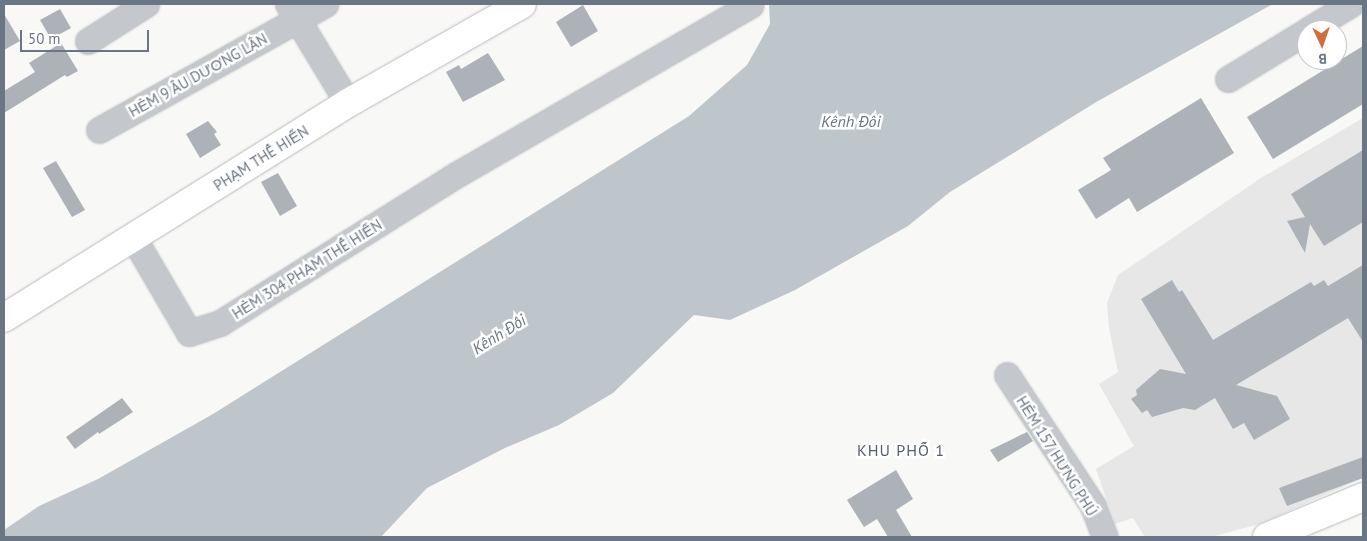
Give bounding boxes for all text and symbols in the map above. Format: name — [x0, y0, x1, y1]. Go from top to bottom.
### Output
scale bar — [22, 20, 151, 52]
north arrow — [1297, 20, 1347, 70]
text: 50 m — [28, 29, 61, 48]
street label: HẺM 9 ÂU DƯƠNG LÂN — [125, 29, 271, 121]
text: B — [1318, 50, 1327, 68]
water label: Kênh Đôi — [821, 111, 881, 131]
street label: PHẠM THẾ HIỂN — [210, 121, 312, 195]
street label: HẺM 304 PHẠM THẾ HIỂN — [229, 215, 385, 323]
water label: Kênh Đôi — [469, 310, 529, 358]
street label: HẺM 157 HƯNG PHÚ — [1013, 392, 1101, 520]
district label: KHU PHỐ 1 — [856, 440, 946, 460]

